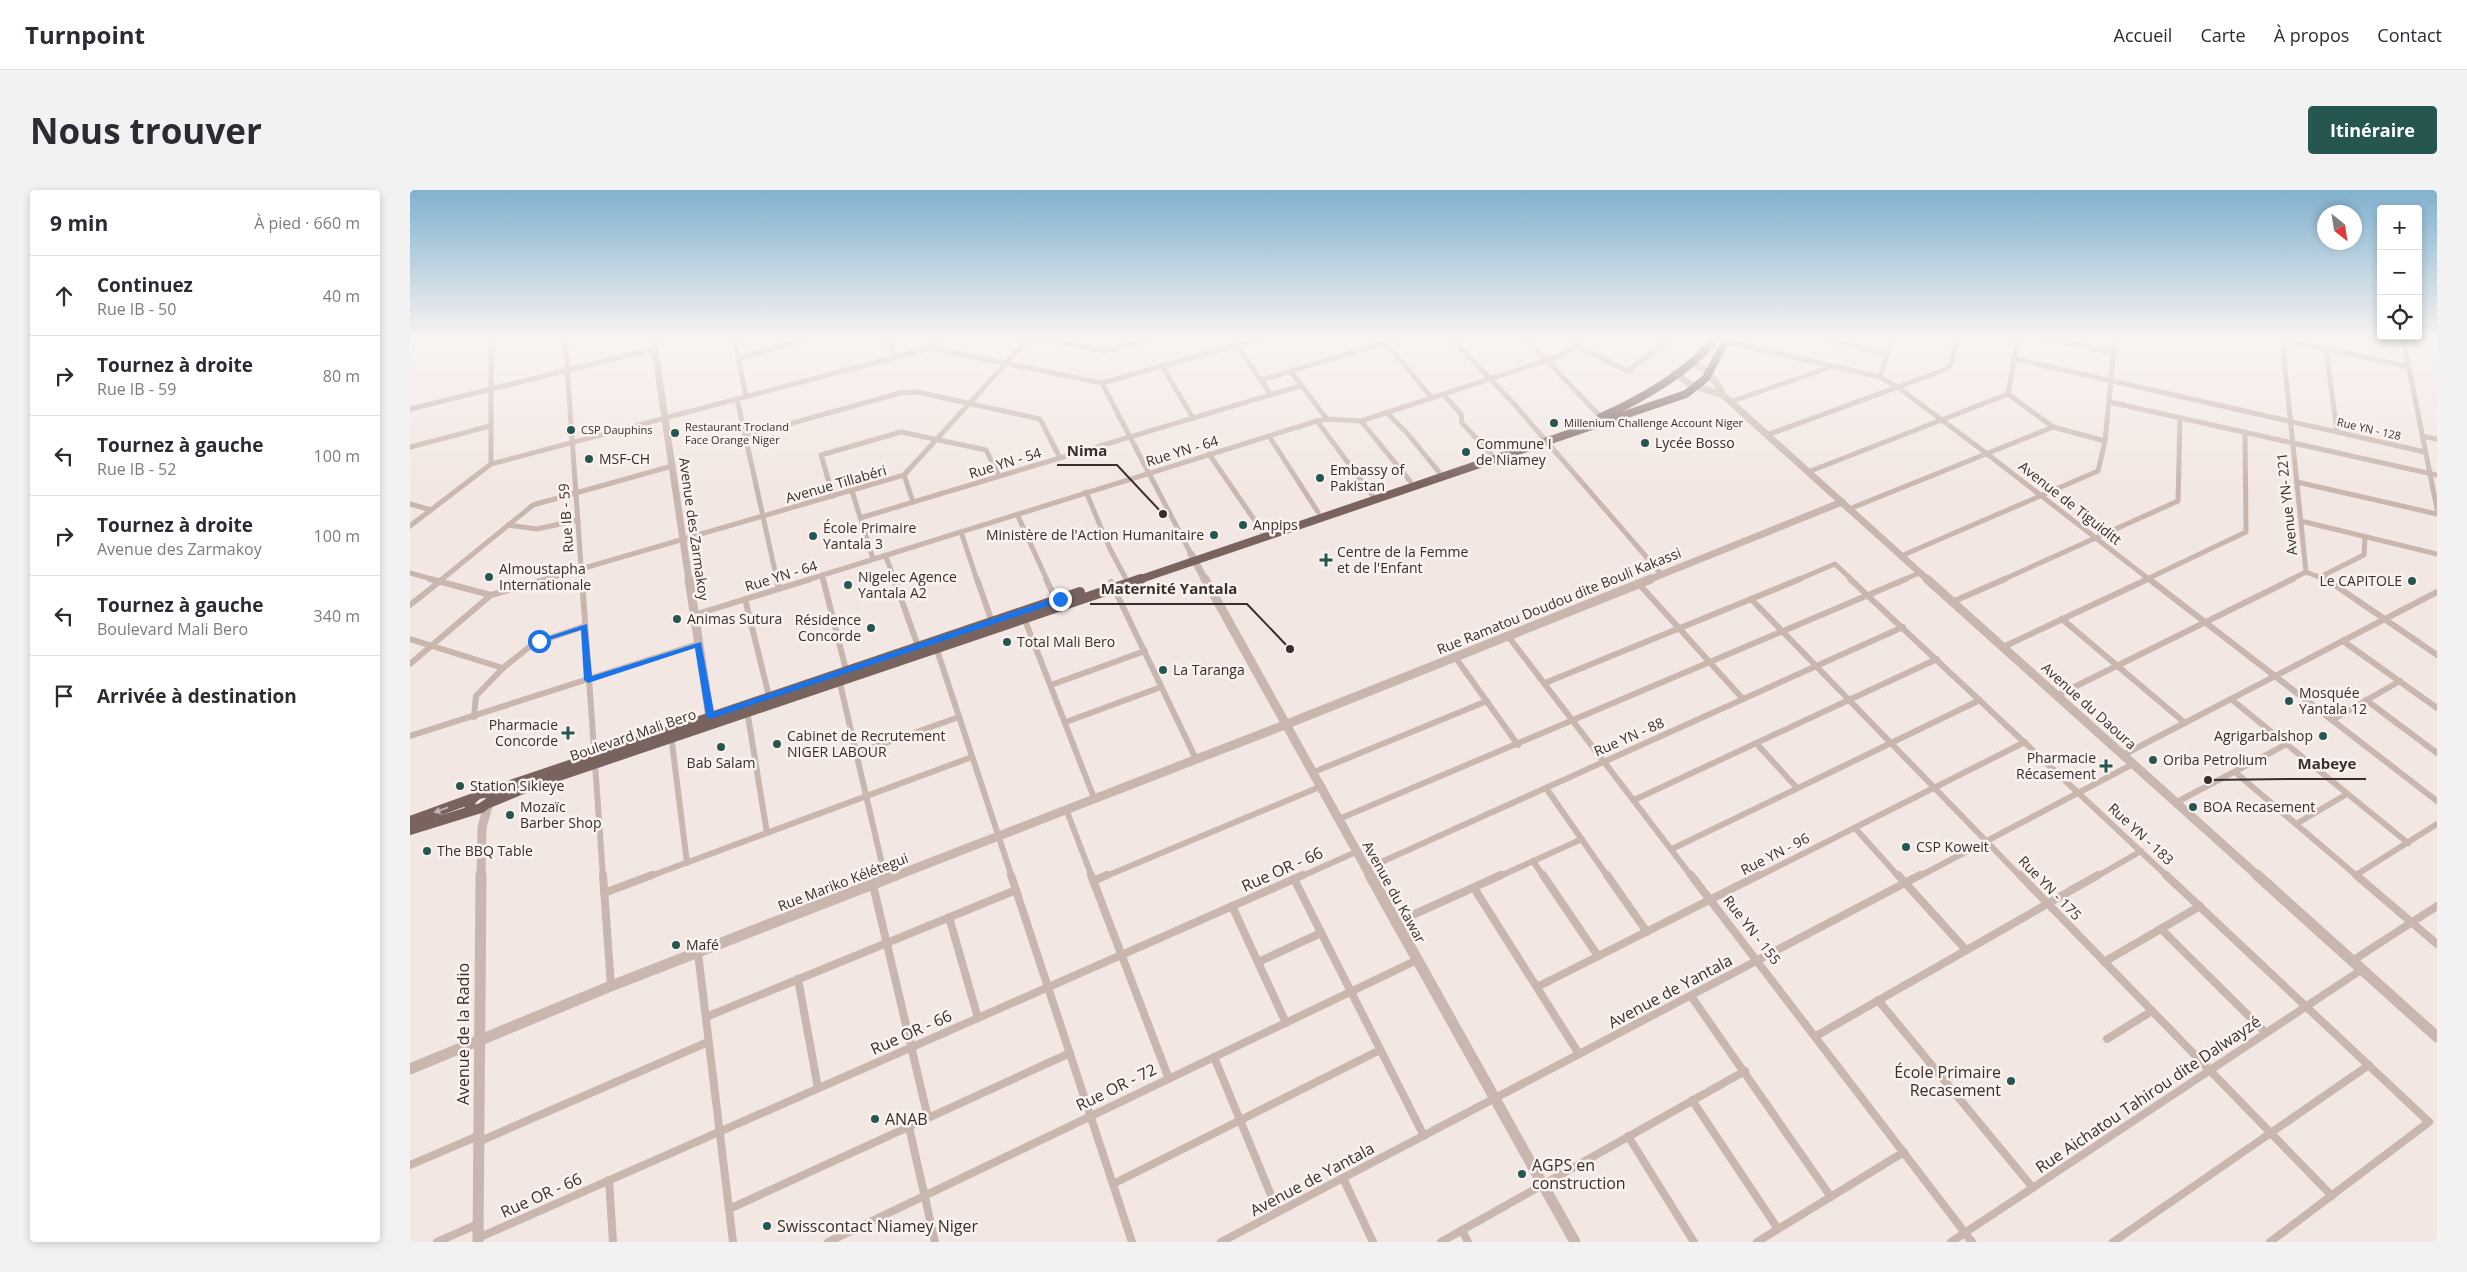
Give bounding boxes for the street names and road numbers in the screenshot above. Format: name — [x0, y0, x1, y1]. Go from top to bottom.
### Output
street label: Rue YN - 128 — [2336, 414, 2403, 443]
street label: Rue YN - 64 — [1143, 430, 1220, 471]
street label: Rue YN - 54 — [966, 442, 1043, 483]
street label: Avenue YN- 221 — [2272, 452, 2301, 556]
street label: Avenue des Zarmakoy — [675, 456, 714, 603]
street label: Avenue de Tiguiditt — [2015, 456, 2126, 549]
street label: Avenue Tillabéri — [783, 460, 889, 507]
street label: Rue IB - 59 — [554, 483, 577, 553]
street label: Rue Ramatou Doudou dite Bouli Kakassi — [1434, 543, 1684, 658]
street label: Rue YN - 64 — [742, 555, 819, 596]
street label: Avenue du Daoura — [2038, 658, 2141, 753]
street label: Boulevard Mali Bero — [567, 704, 698, 765]
street label: Rue YN - 88 — [1591, 713, 1667, 760]
street label: Rue YN - 183 — [2105, 798, 2178, 869]
street label: Rue YN - 96 — [1737, 828, 1812, 879]
street label: Avenue du Kawar — [1359, 837, 1430, 946]
street label: Rue OR - 66 — [1238, 841, 1326, 897]
street label: Rue Mariko Kélétegui — [775, 848, 911, 915]
street label: Rue YN - 175 — [2015, 851, 2086, 924]
street label: Rue YN - 155 — [1719, 891, 1785, 968]
street label: Avenue de Yantala — [1604, 949, 1736, 1033]
street label: Avenue de la Radio — [452, 963, 474, 1105]
street label: Rue OR - 66 — [867, 1004, 955, 1060]
street label: Rue Aichatou Tahirou dite Dalwayzé — [2031, 1010, 2265, 1178]
street label: Rue OR - 72 — [1072, 1058, 1160, 1116]
street label: Avenue de Yantala — [1246, 1137, 1378, 1221]
street label: Rue OR - 66 — [497, 1167, 585, 1223]

